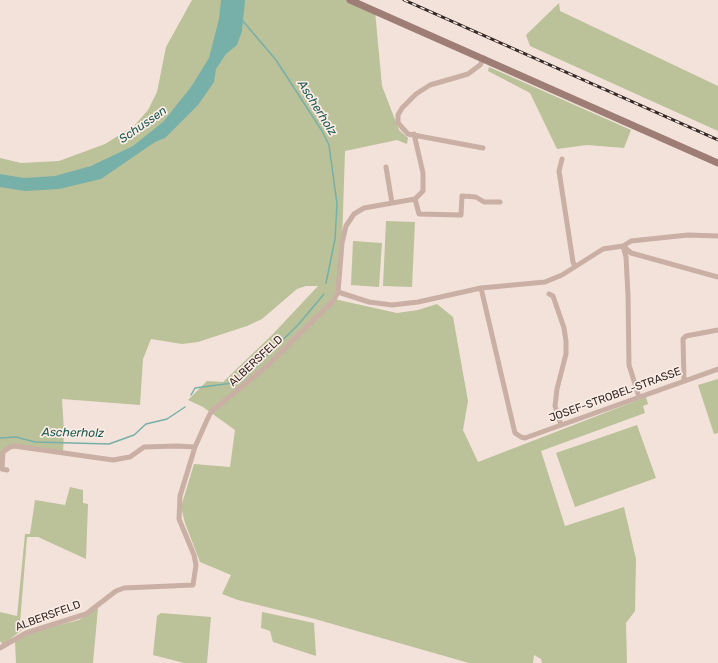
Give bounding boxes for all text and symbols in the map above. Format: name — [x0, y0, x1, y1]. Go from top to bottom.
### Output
water label: Ascherholz — [294, 78, 340, 138]
water label: Schussen — [116, 103, 170, 147]
street label: ALBERSFELD — [226, 333, 286, 389]
street label: JOSEF-STROBEL-STRASSE — [547, 365, 683, 425]
water label: Ascherholz — [42, 425, 104, 441]
street label: ALBERSFELD — [14, 598, 82, 634]

